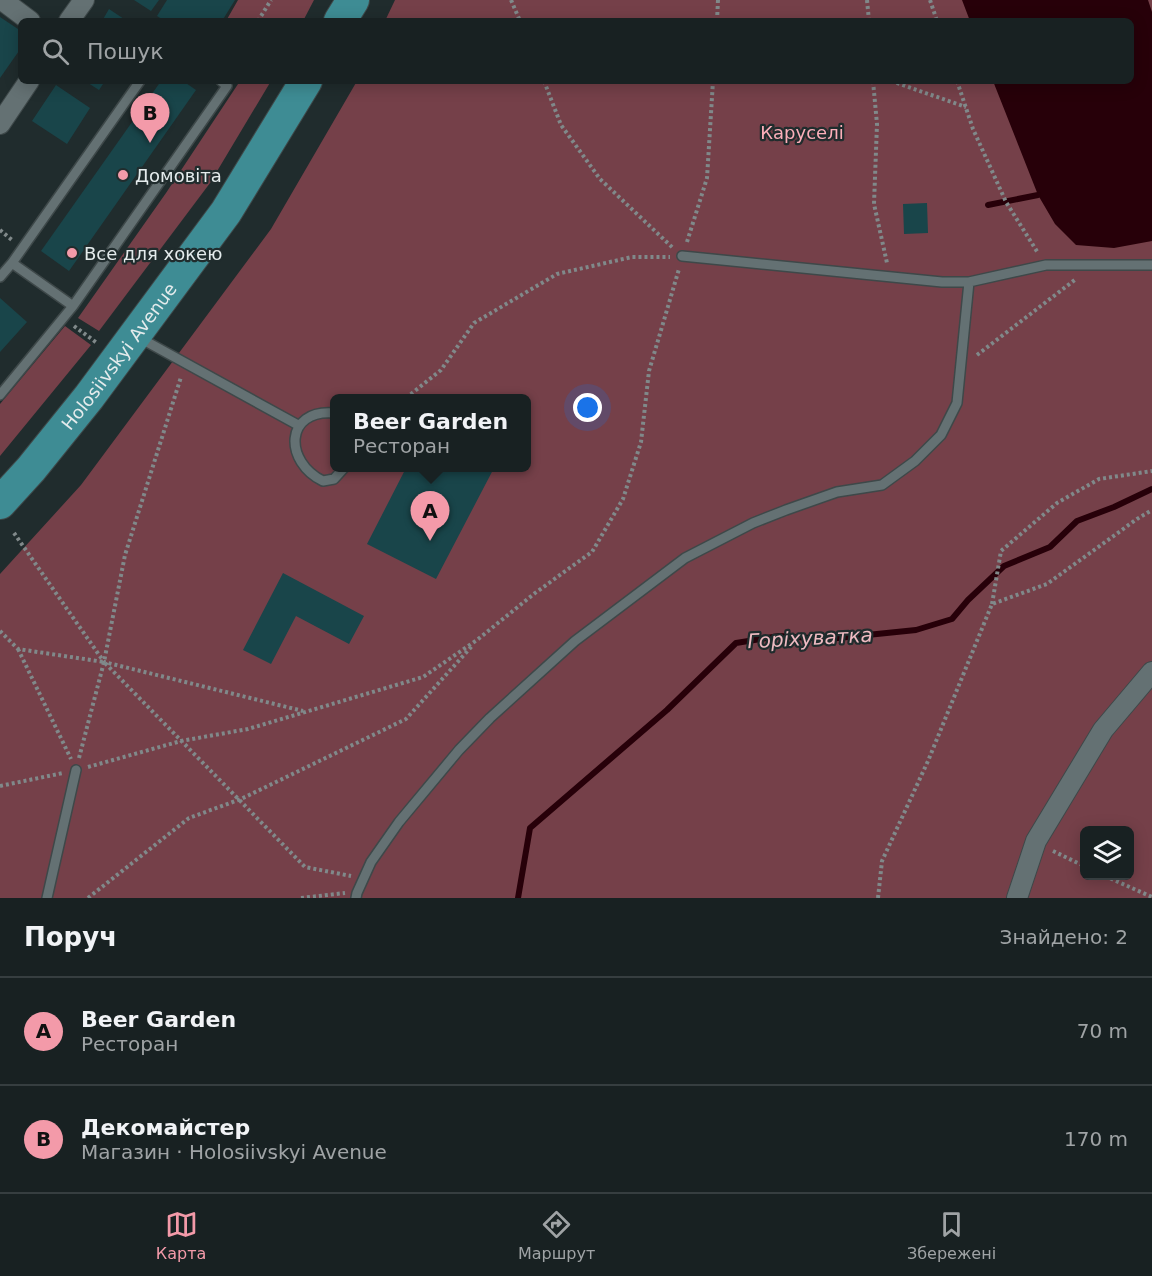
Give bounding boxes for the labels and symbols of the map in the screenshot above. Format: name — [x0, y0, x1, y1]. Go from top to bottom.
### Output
pin: B — [130, 94, 170, 143]
park label: Каруселі — [760, 122, 844, 143]
place label: Домовіта — [135, 165, 222, 186]
marker: Домовіта — [116, 168, 130, 182]
place label: Все для хокею — [84, 243, 222, 264]
marker: Все для хокею — [65, 246, 79, 260]
street label: Holosiivskyi Avenue — [57, 279, 181, 434]
your location — [573, 393, 602, 422]
pin: A — [410, 492, 450, 541]
water label: Горіхуватка — [747, 623, 873, 653]

